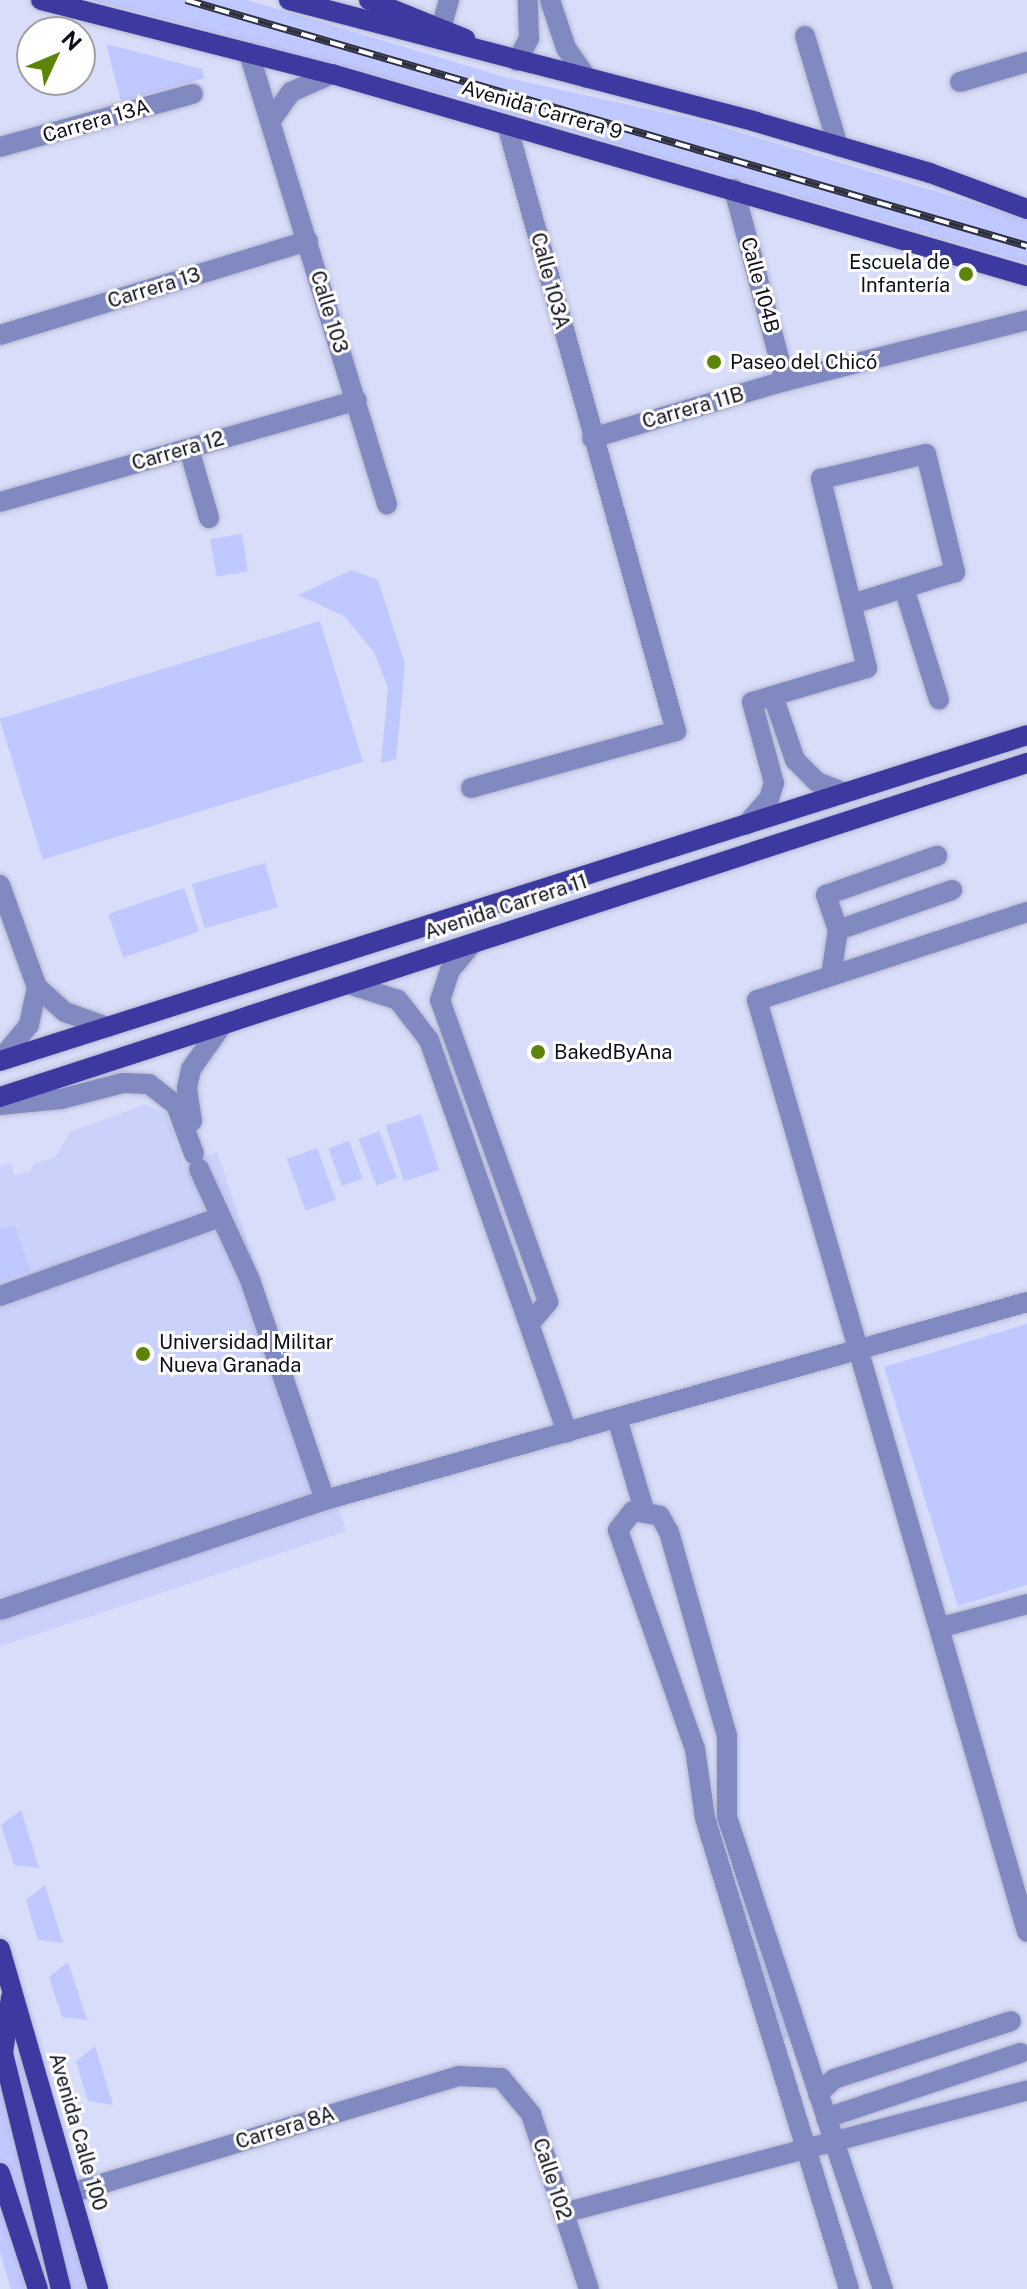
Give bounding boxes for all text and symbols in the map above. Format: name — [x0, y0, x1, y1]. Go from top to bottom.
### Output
north arrow — [16, 16, 96, 96]
text: N — [56, 25, 87, 56]
street label: Avenida Carrera 9 — [459, 76, 625, 144]
street label: Carrera 13A — [40, 94, 152, 148]
street label: Calle 103A — [526, 230, 574, 332]
street label: Calle 104B — [736, 234, 784, 336]
place label: Escuela de Infantería — [849, 250, 950, 297]
street label: Carrera 13 — [105, 263, 203, 313]
marker: Escuela de Infantería — [957, 265, 975, 283]
street label: Calle 103 — [305, 268, 353, 356]
place label: Paseo del Chicó — [730, 350, 878, 374]
marker: Paseo del Chicó — [705, 353, 723, 371]
street label: Carrera 11B — [639, 382, 747, 434]
street label: Carrera 12 — [129, 426, 227, 476]
street label: Avenida Carrera 11 — [422, 869, 590, 945]
place label: BakedByAna — [554, 1040, 672, 1064]
marker: BakedByAna — [529, 1043, 547, 1061]
place label: Universidad Militar Nueva Granada — [159, 1330, 334, 1377]
marker: Universidad Militar Nueva Granada — [134, 1345, 152, 1363]
street label: Avenida Calle 100 — [44, 2050, 112, 2214]
street label: Carrera 8A — [233, 2102, 337, 2154]
street label: Calle 102 — [528, 2135, 576, 2223]

